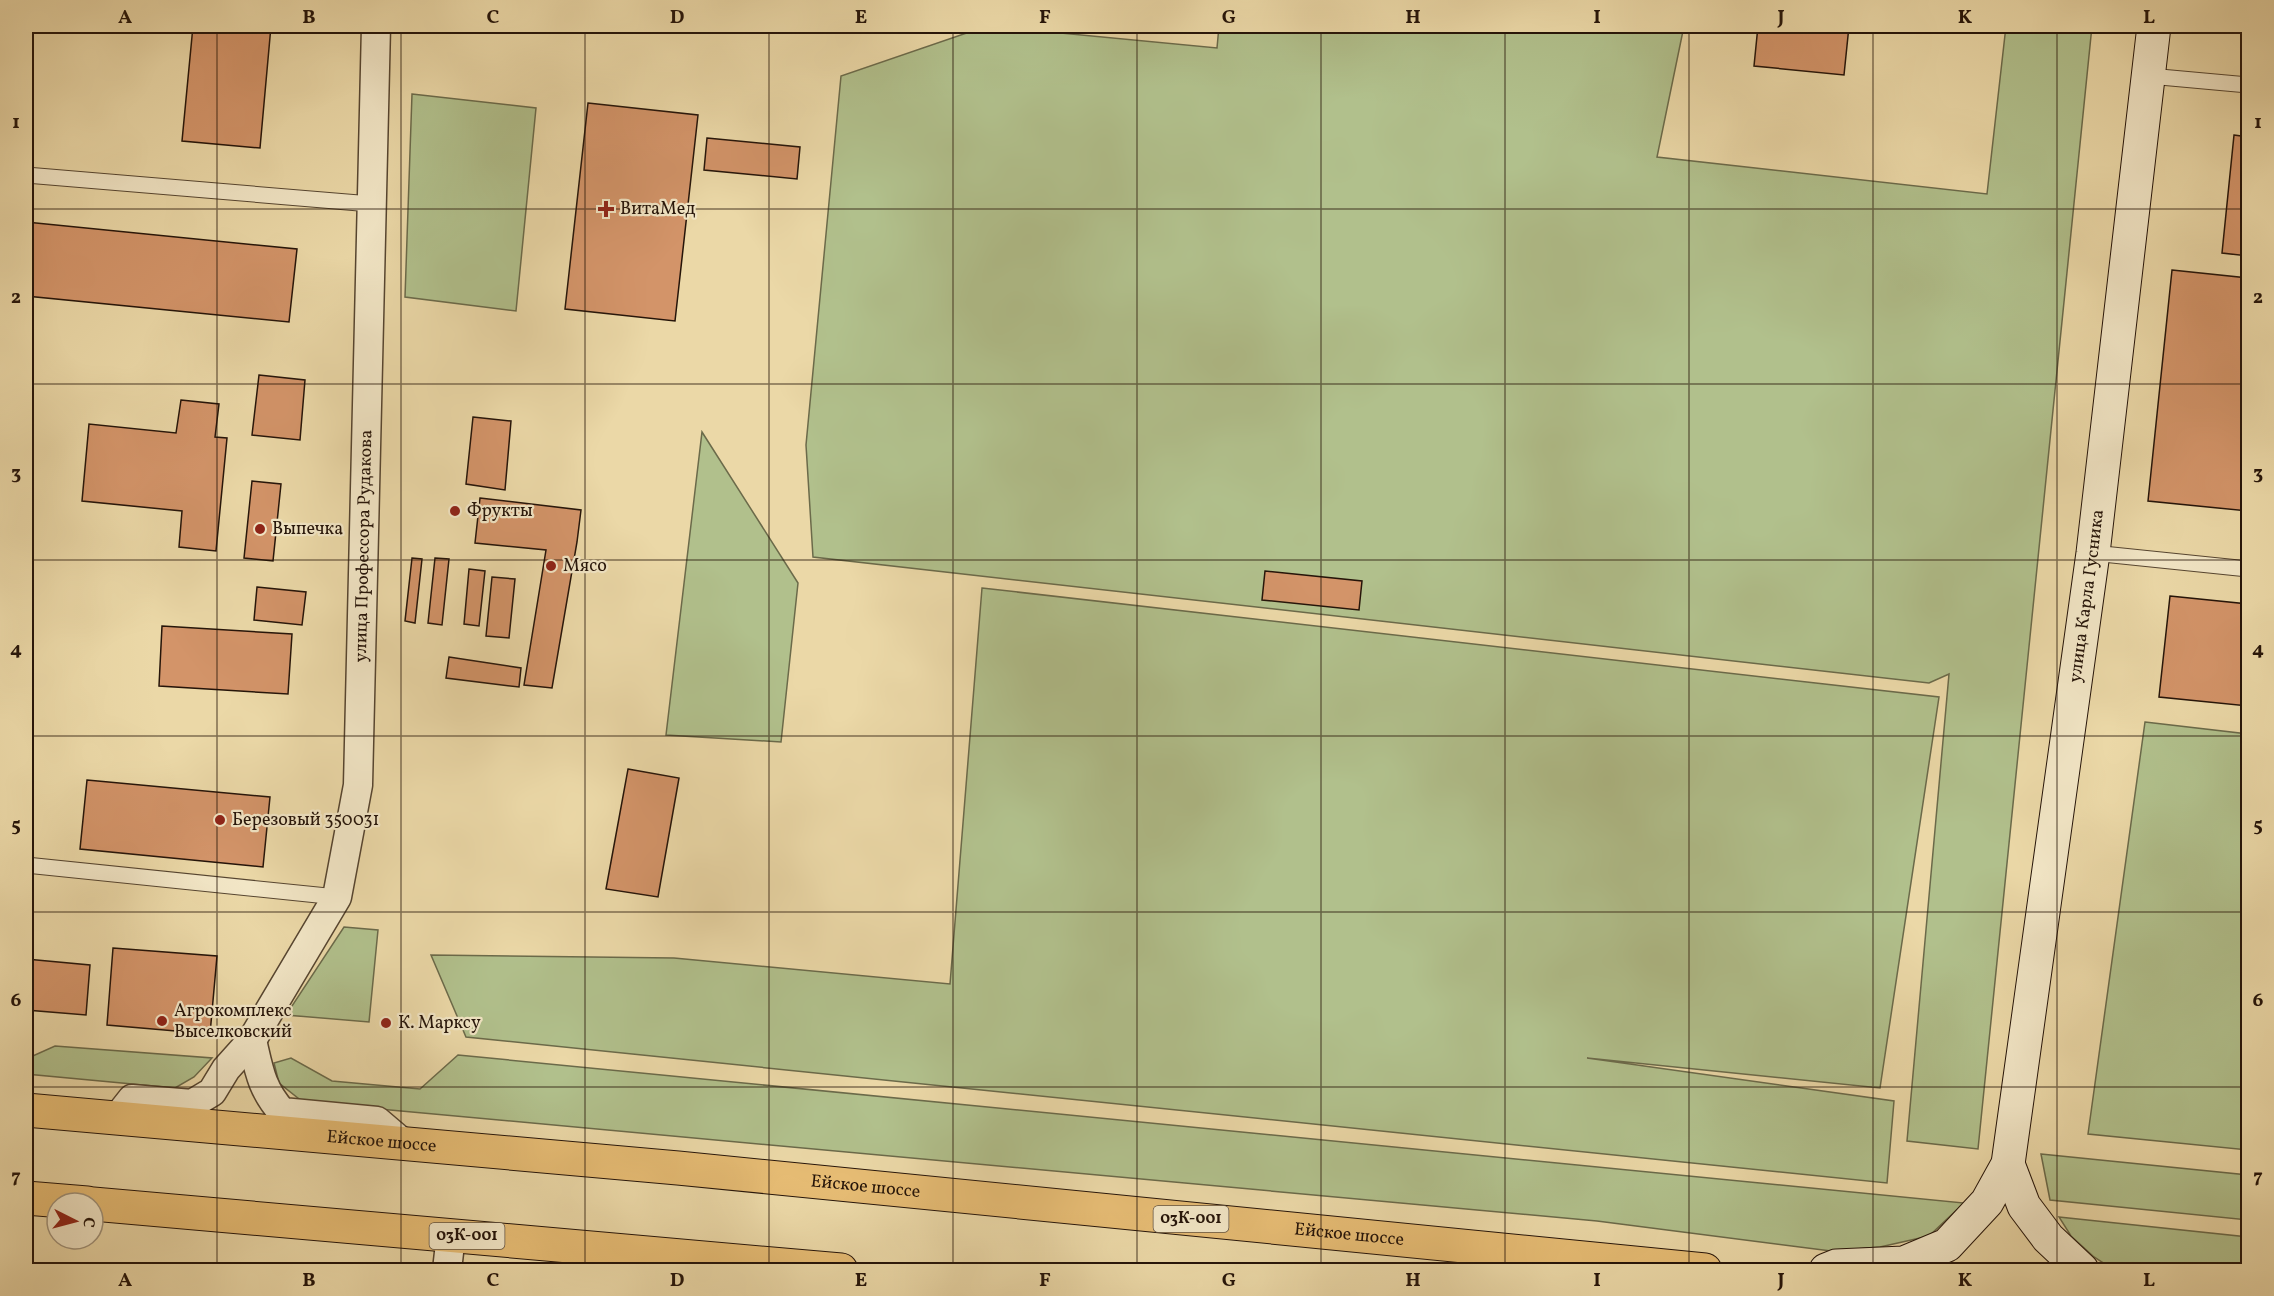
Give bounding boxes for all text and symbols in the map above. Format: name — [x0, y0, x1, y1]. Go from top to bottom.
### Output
text: A — [118, 4, 132, 32]
text: B — [302, 4, 316, 32]
text: C — [487, 4, 500, 32]
text: D — [670, 4, 684, 32]
text: E — [855, 4, 867, 32]
text: F — [1039, 4, 1051, 32]
text: G — [1222, 4, 1236, 32]
text: H — [1405, 4, 1421, 32]
text: I — [1593, 4, 1601, 32]
text: J — [1776, 4, 1785, 32]
text: K — [1958, 4, 1973, 32]
text: L — [2143, 4, 2155, 32]
text: 1 — [12, 109, 20, 137]
text: 1 — [2254, 109, 2262, 137]
place label: ВитаMед — [620, 197, 696, 222]
marker: ВитаMед — [597, 200, 615, 218]
text: 2 — [11, 284, 21, 312]
text: 2 — [2253, 284, 2263, 312]
street label: улица Профессора Рудакова — [348, 429, 379, 663]
text: 3 — [11, 460, 21, 488]
text: 3 — [2253, 460, 2263, 488]
place label: Фрукты — [467, 499, 533, 524]
marker: Фрукты — [448, 504, 462, 518]
street label: улица Карла Гусника — [2063, 508, 2110, 684]
place label: Выпечка — [272, 517, 343, 542]
marker: Выпечка — [253, 522, 267, 536]
place label: Мясо — [563, 554, 607, 579]
marker: Мясо — [544, 559, 558, 573]
text: 4 — [10, 636, 22, 664]
text: 4 — [2252, 636, 2264, 664]
place label: Березовый 350031 — [232, 808, 380, 833]
text: 5 — [11, 812, 21, 840]
text: 5 — [2253, 812, 2263, 840]
marker: Березовый 350031 — [213, 813, 227, 827]
text: 6 — [11, 987, 22, 1015]
text: 6 — [2253, 987, 2264, 1015]
place label: Агрокомплекс Выселковский — [174, 999, 292, 1045]
place label: К. Марксу — [398, 1011, 481, 1036]
marker: Агрокомплекс Выселковский — [155, 1014, 169, 1028]
marker: К. Марксу — [379, 1016, 393, 1030]
street label: Ейское шоссе — [326, 1124, 438, 1159]
text: 7 — [11, 1163, 21, 1191]
text: 7 — [2253, 1163, 2263, 1191]
street label: Ейское шоссе — [809, 1169, 922, 1205]
north arrow — [45, 1191, 105, 1251]
road number: 03К-001 — [1154, 1206, 1228, 1232]
text: С — [76, 1216, 99, 1229]
street label: Ейское шоссе — [1293, 1217, 1405, 1253]
road number: 03К-001 — [430, 1223, 504, 1249]
text: A — [118, 1267, 132, 1295]
text: B — [302, 1267, 316, 1295]
text: C — [487, 1267, 500, 1295]
text: D — [670, 1267, 684, 1295]
text: E — [855, 1267, 867, 1295]
text: F — [1039, 1267, 1051, 1295]
text: G — [1222, 1267, 1236, 1295]
text: H — [1405, 1267, 1421, 1295]
text: I — [1593, 1267, 1601, 1295]
text: J — [1776, 1267, 1785, 1295]
text: K — [1958, 1267, 1973, 1295]
text: L — [2143, 1267, 2155, 1295]

